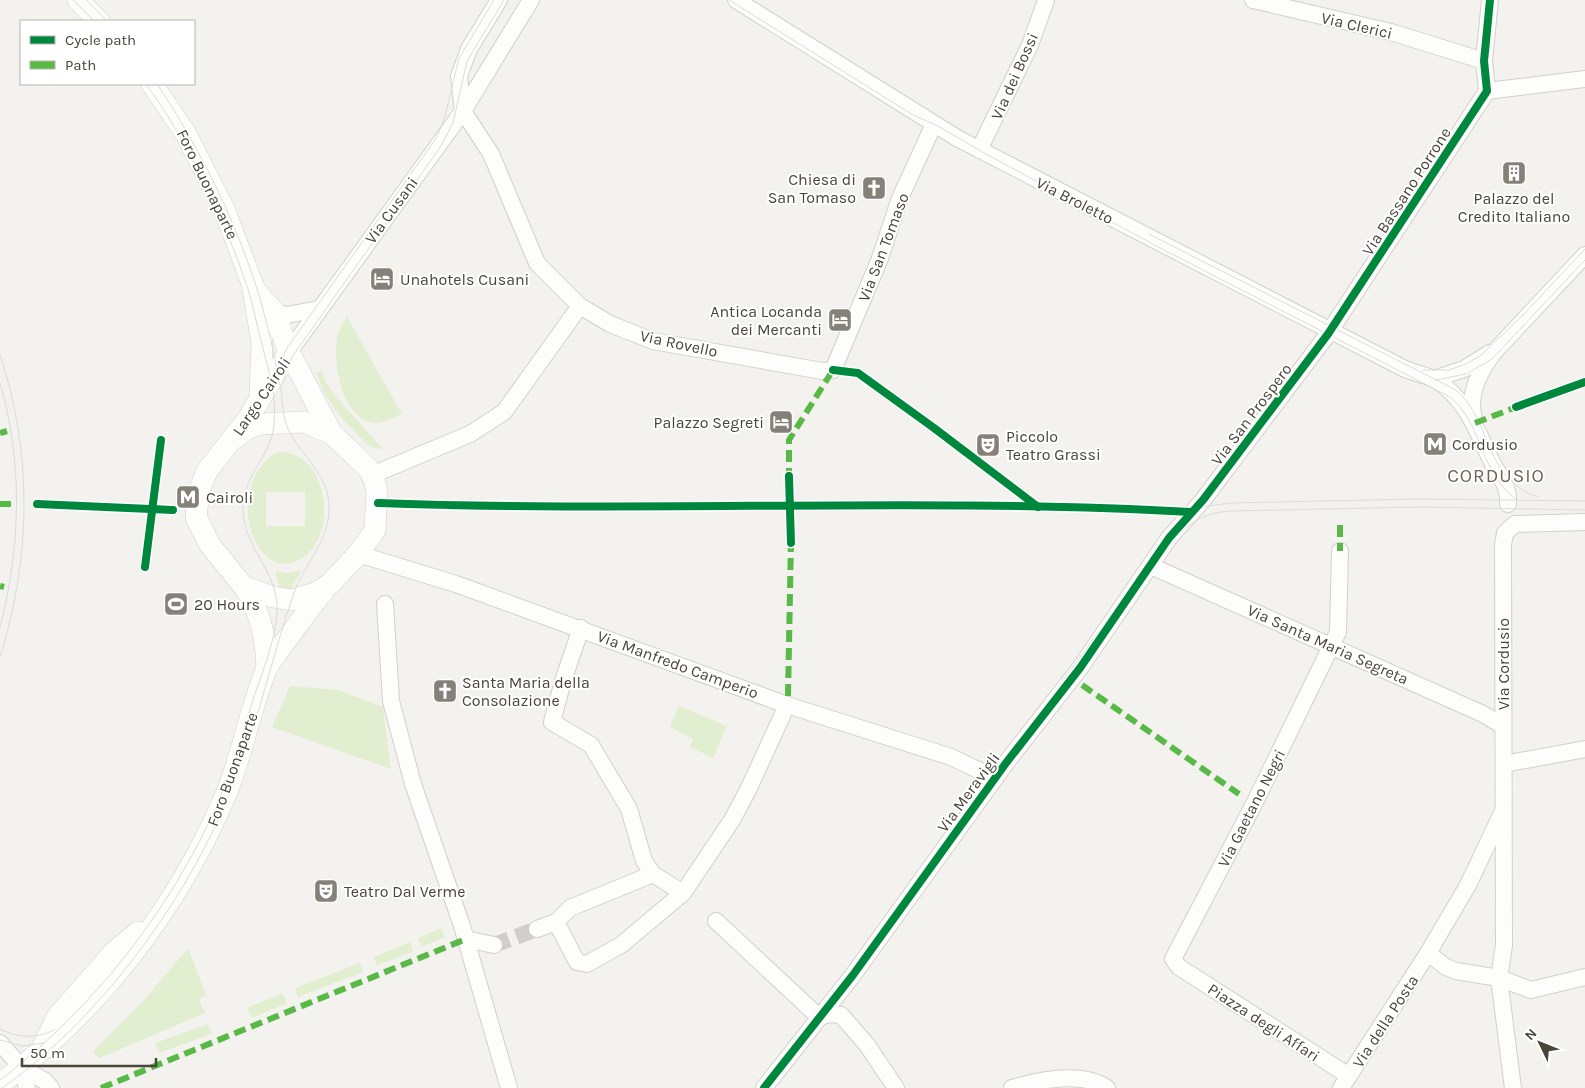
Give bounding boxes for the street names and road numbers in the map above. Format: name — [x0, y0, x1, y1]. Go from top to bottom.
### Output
street label: Via Clerici — [1319, 8, 1394, 43]
street label: Via dei Bossi — [987, 30, 1042, 123]
street label: Via Bassano Porrone — [1358, 124, 1455, 259]
street label: Foro Buonaparte — [173, 126, 242, 242]
street label: Via Cusani — [361, 173, 422, 247]
street label: Via Broletto — [1033, 173, 1117, 228]
street label: Via San Tomaso — [854, 190, 913, 304]
street label: Via Rovello — [638, 326, 719, 361]
street label: Largo Cairoli — [228, 353, 295, 439]
street label: Via San Prospero — [1207, 360, 1296, 469]
street label: Via Santa Maria Segreta — [1244, 600, 1411, 689]
street label: Via Cordusio — [1494, 618, 1513, 710]
street label: Via Manfredo Camperio — [595, 626, 761, 703]
street label: Foro Buonaparte — [203, 710, 262, 829]
street label: Via Gaetano Negri — [1214, 746, 1289, 870]
street label: Via Meravigli — [933, 749, 1004, 836]
street label: Via della Posta — [1348, 971, 1422, 1071]
street label: Piazza degli Affari — [1204, 979, 1323, 1066]

